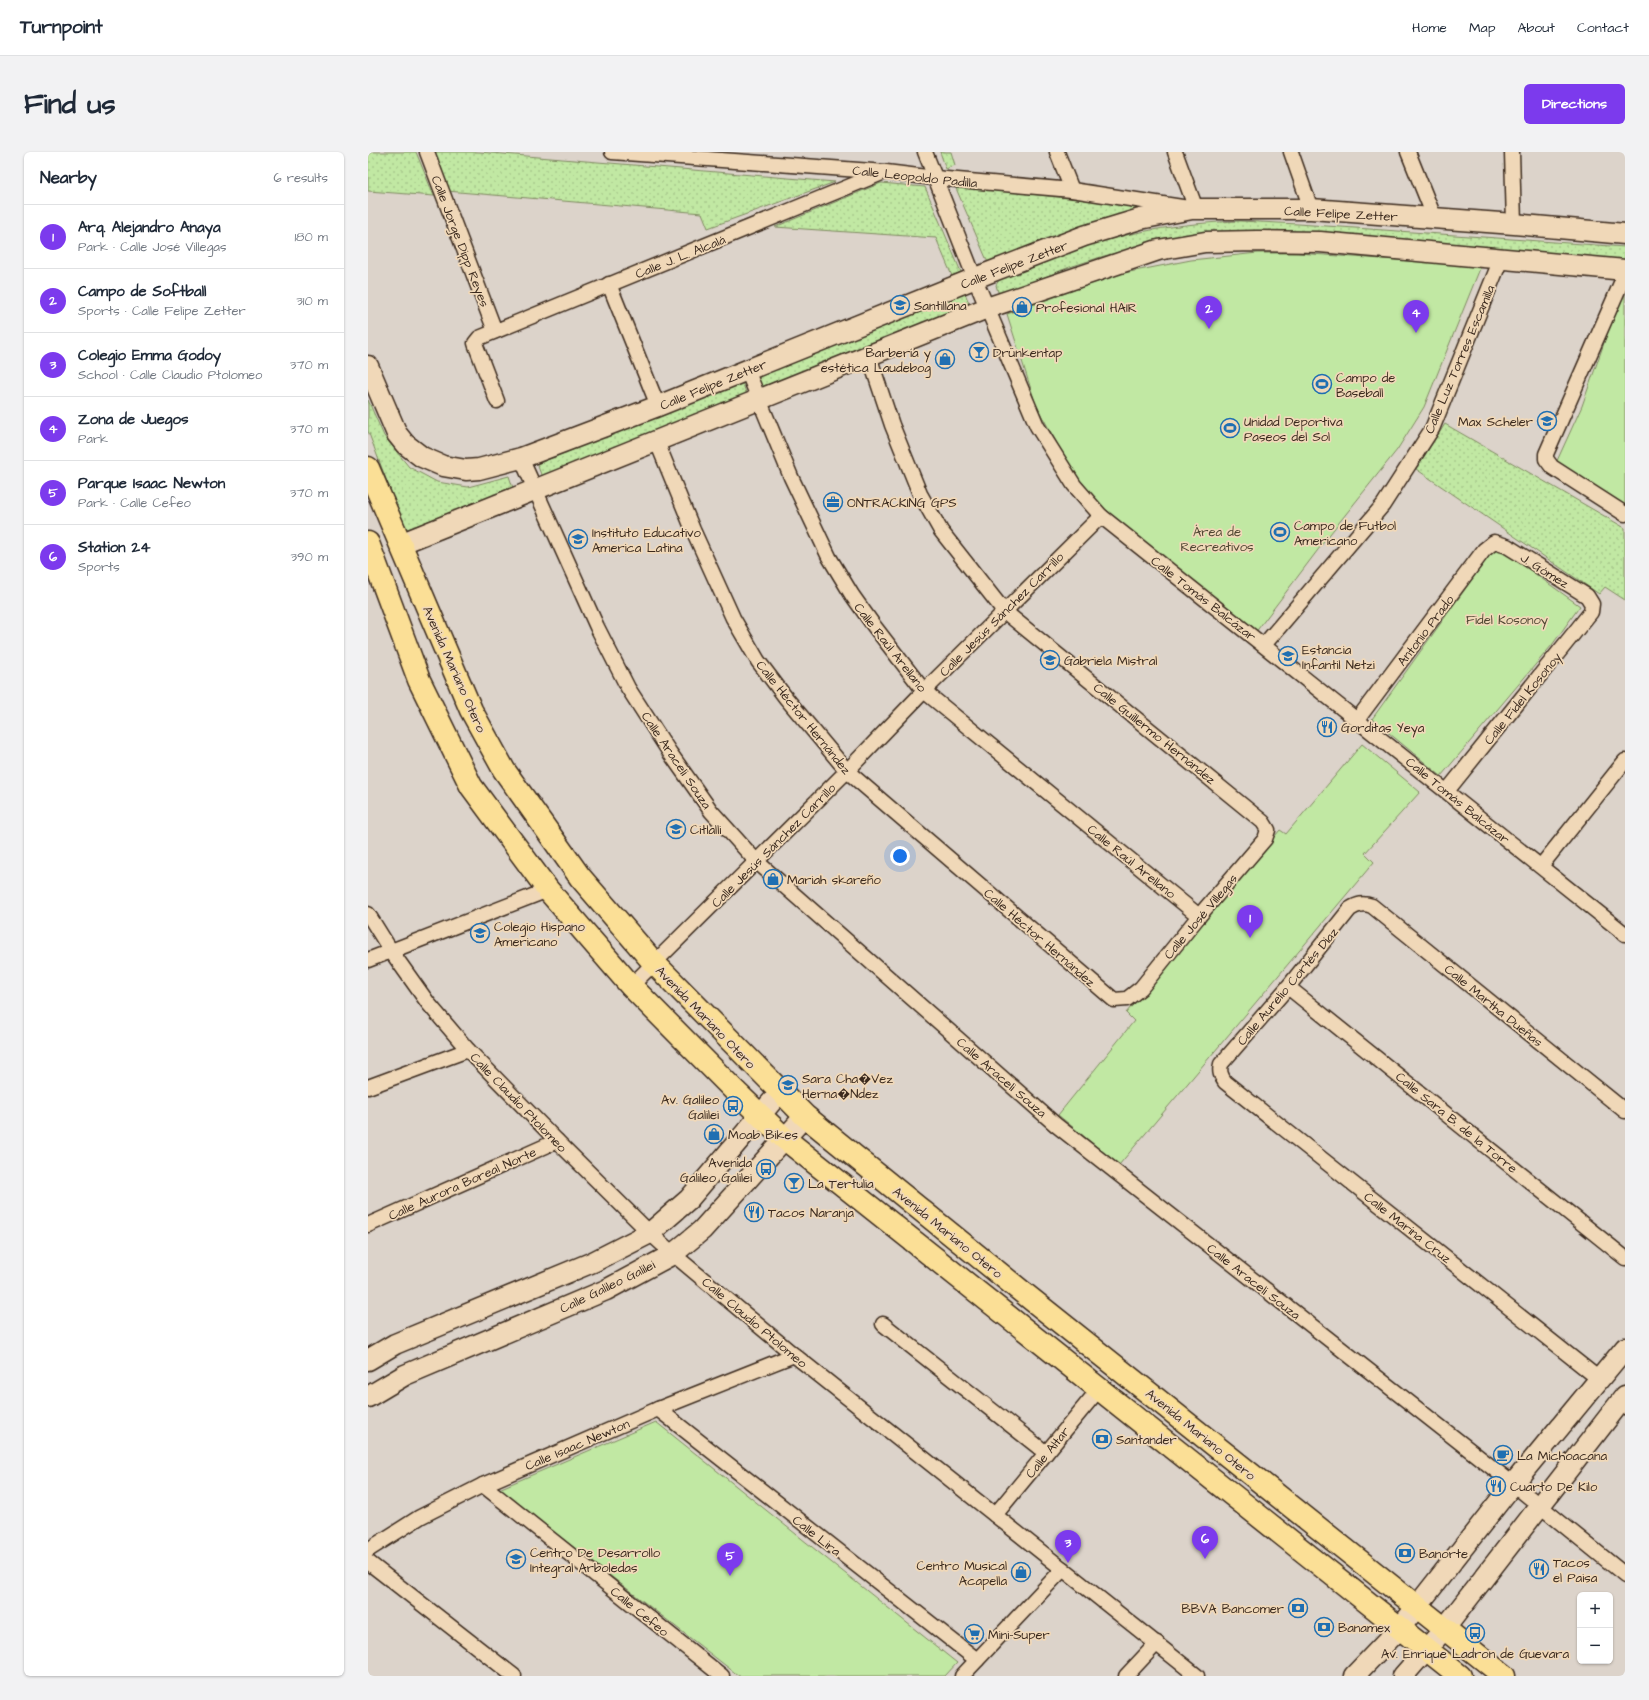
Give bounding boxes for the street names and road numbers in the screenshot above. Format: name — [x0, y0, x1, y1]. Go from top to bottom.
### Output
street label: Calle Leopoldo Padilla — [852, 161, 979, 193]
street label: Calle Jorge Dipp Reyes — [426, 173, 494, 311]
street label: Calle Felipe Zetter — [1284, 202, 1398, 226]
street label: Calle J. L. Alcalá — [633, 230, 729, 283]
street label: Calle Felipe Zetter — [958, 236, 1071, 294]
street label: Calle Luz Torres Escamilla — [1420, 282, 1500, 436]
street label: Calle Felipe Zetter — [657, 355, 769, 415]
street label: Calle Jesús Sánchez Carrillo — [935, 548, 1068, 681]
street label: J. Gómez — [1517, 549, 1573, 593]
street label: Calle Tomás Balcázar — [1147, 552, 1260, 646]
street label: Antonio Prado — [1393, 591, 1459, 670]
street label: Calle Raúl Arellano — [850, 599, 931, 697]
street label: Avenida Mariano Otero — [418, 603, 490, 736]
street label: Calle Fidel Kosonoy — [1480, 649, 1566, 749]
street label: Calle Héctor Hernández — [752, 657, 855, 779]
street label: Calle Guillermo Hernández — [1089, 679, 1220, 789]
street label: Calle Araceli Souza — [637, 708, 716, 813]
street label: Calle Tomás Balcázar — [1402, 753, 1513, 848]
street label: Calle Jesús Sánchez Carrillo — [707, 779, 840, 912]
street label: Calle Raúl Arellano — [1083, 821, 1180, 903]
street label: Calle José Villegas — [1160, 870, 1243, 964]
street label: Calle Héctor Hernández — [980, 884, 1099, 992]
street label: Calle Aurelio Cortés Díaz — [1233, 923, 1343, 1049]
street label: Calle Martha Dueñas — [1440, 960, 1547, 1051]
street label: Avenida Mariano Otero — [651, 962, 760, 1074]
street label: Calle Araceli Souza — [952, 1034, 1051, 1122]
street label: Calle Claudio Ptolomeo — [466, 1049, 571, 1157]
street label: Calle Sara B. de la Torre — [1392, 1068, 1521, 1178]
street label: Calle Aurora Boreal Norte — [386, 1143, 539, 1225]
street label: Avenida Mariano Otero — [889, 1183, 1007, 1283]
street label: Calle Marina Cruz — [1360, 1188, 1455, 1268]
street label: Calle Araceli Souza — [1203, 1240, 1304, 1324]
street label: Calle Galileo Galilei — [557, 1256, 658, 1318]
street label: Calle Claudio Ptolomeo — [698, 1273, 811, 1373]
street label: Avenida Mariano Otero — [1142, 1385, 1260, 1485]
street label: Calle Isaac Newton — [522, 1415, 633, 1475]
street label: Calle Altar — [1021, 1423, 1074, 1482]
street label: Calle Lira — [788, 1511, 845, 1561]
street label: Calle Cefeo — [606, 1583, 673, 1641]

